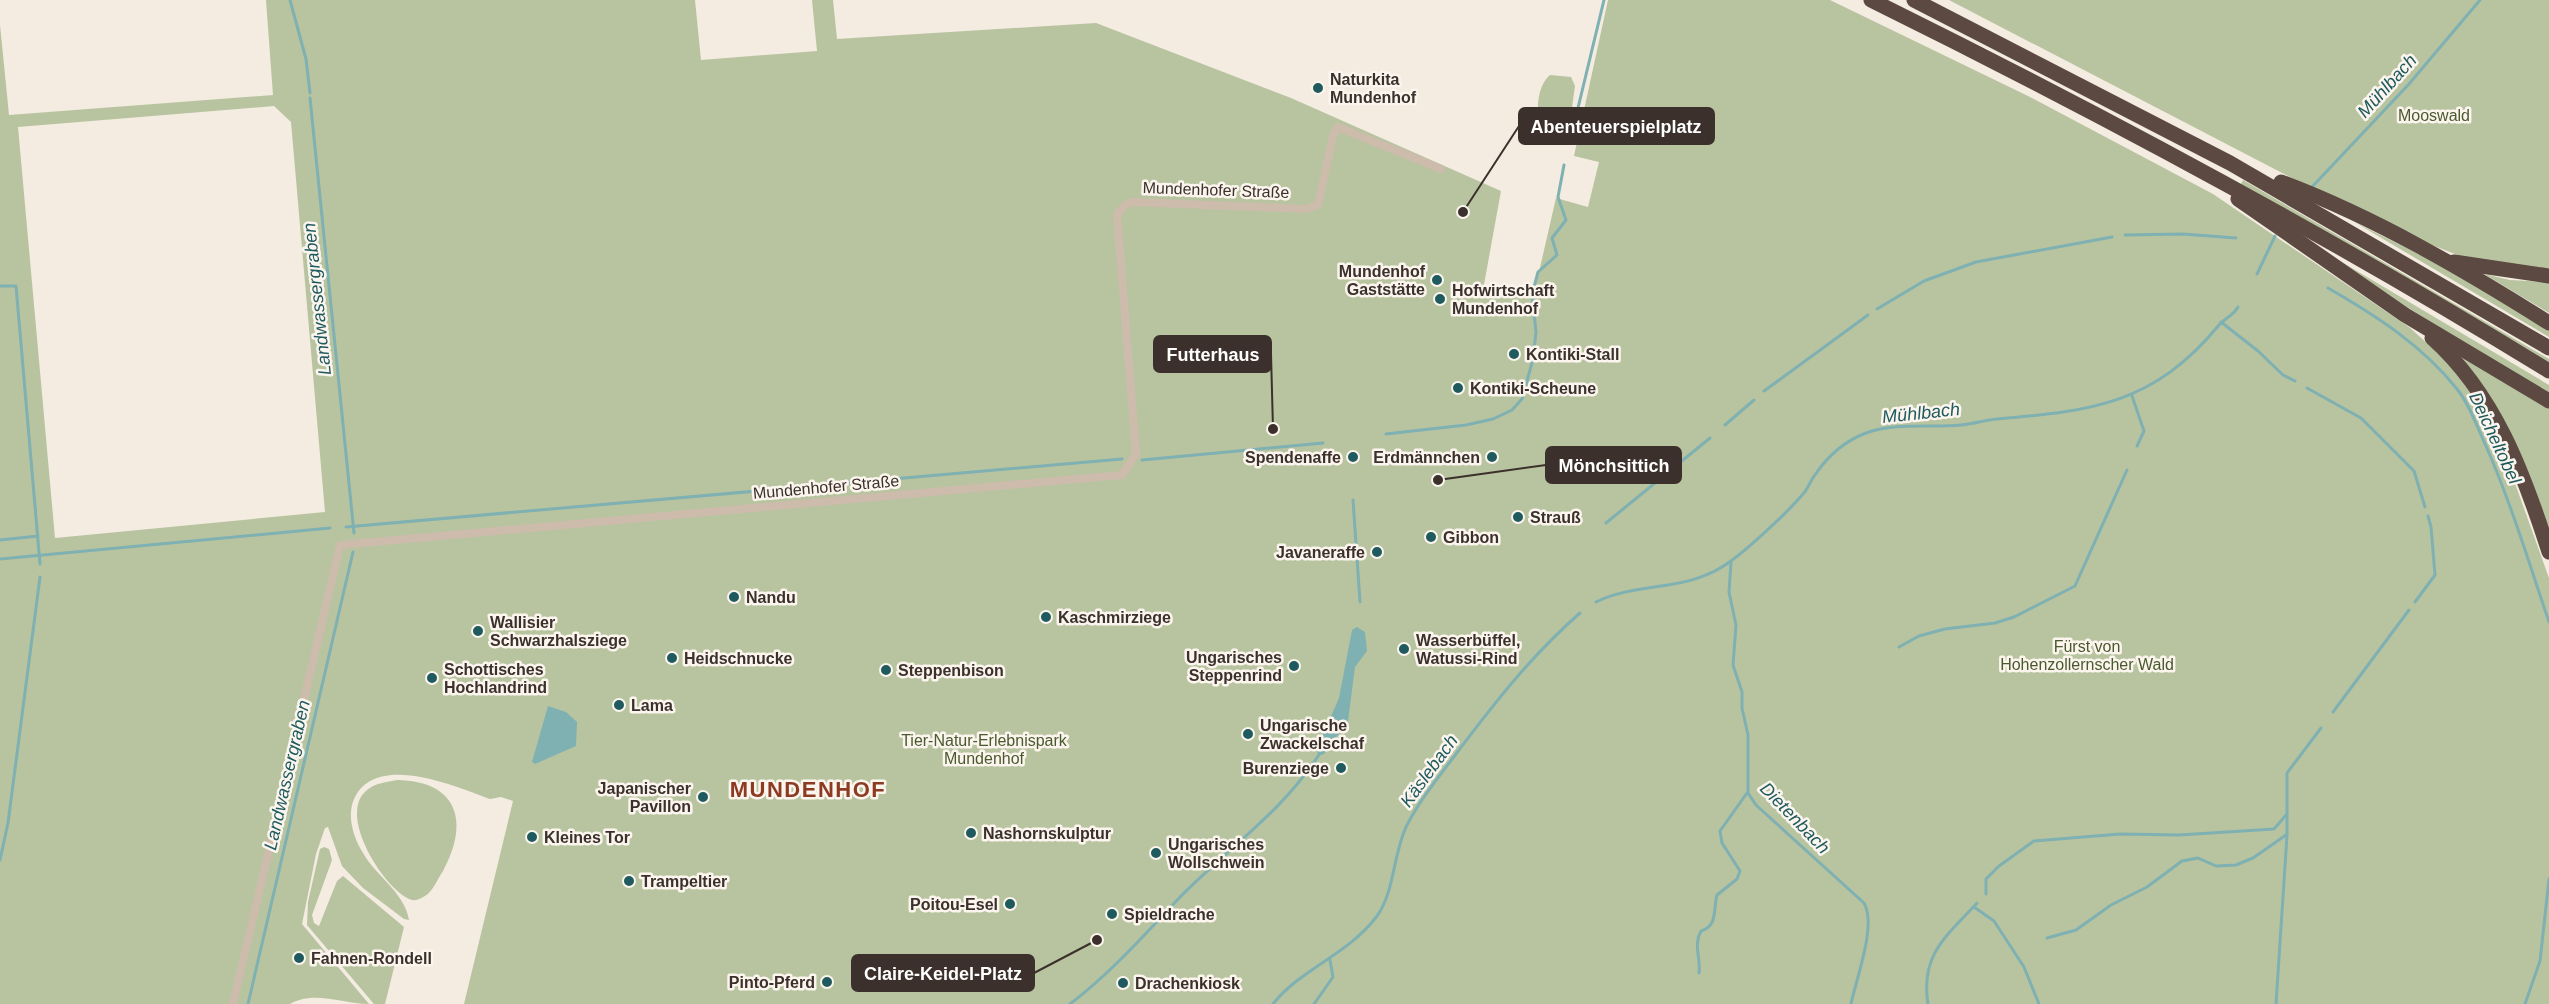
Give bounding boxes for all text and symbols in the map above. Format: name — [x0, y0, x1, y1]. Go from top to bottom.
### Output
water label: Mühlbach — [2353, 50, 2421, 122]
place label: Naturkita Mundenhof — [1330, 71, 1417, 106]
marker: Naturkita Mundenhof — [1311, 81, 1325, 95]
park label: Mooswald — [2398, 107, 2470, 124]
callout: Abenteuerspielplatz — [1519, 108, 1714, 144]
text: Abenteuerspielplatz — [1530, 117, 1702, 137]
street label: Mundenhofer Straße — [1142, 179, 1290, 201]
water label: Landwassergraben — [299, 222, 335, 376]
place label: Mundenhof Gaststätte — [1339, 263, 1426, 298]
marker: Mundenhof Gaststätte — [1430, 273, 1444, 287]
place label: Hofwirtschaft Mundenhof — [1452, 282, 1555, 317]
marker: Hofwirtschaft Mundenhof — [1433, 292, 1447, 306]
callout: Futterhaus — [1154, 336, 1271, 372]
text: Futterhaus — [1166, 345, 1260, 365]
place label: Kontiki-Stall — [1526, 346, 1619, 363]
marker: Kontiki-Stall — [1507, 347, 1521, 361]
place label: Kontiki-Scheune — [1470, 380, 1596, 397]
marker: Kontiki-Scheune — [1451, 381, 1465, 395]
water label: Deicheltobel — [2465, 389, 2525, 488]
water label: Mühlbach — [1881, 399, 1961, 427]
callout: Mönchsittich — [1546, 447, 1681, 483]
place label: Spendenaffe — [1245, 449, 1341, 466]
place label: Erdmännchen — [1373, 449, 1480, 466]
marker: Spendenaffe — [1346, 450, 1360, 464]
marker: Erdmännchen — [1485, 450, 1499, 464]
text: Mönchsittich — [1559, 456, 1670, 476]
street label: Mundenhofer Straße — [752, 472, 900, 502]
place label: Strauß — [1530, 509, 1581, 526]
marker: Strauß — [1511, 510, 1525, 524]
place label: Gibbon — [1443, 529, 1499, 546]
marker: Gibbon — [1424, 530, 1438, 544]
place label: Javaneraffe — [1276, 544, 1365, 561]
marker: Javaneraffe — [1370, 545, 1384, 559]
place label: Nandu — [746, 589, 796, 606]
marker: Nandu — [727, 590, 741, 604]
place label: Kaschmirziege — [1058, 609, 1171, 626]
marker: Kaschmirziege — [1039, 610, 1053, 624]
place label: Wallisier Schwarzhalsziege — [490, 614, 627, 649]
marker: Wallisier Schwarzhalsziege — [471, 624, 485, 638]
place label: Wasserbüffel, Watussi-Rind — [1416, 632, 1520, 667]
park label: Fürst von Hohenzollernscher Wald — [2000, 638, 2174, 673]
marker: Wasserbüffel, Watussi-Rind — [1397, 642, 1411, 656]
place label: Ungarisches Steppenrind — [1186, 649, 1282, 684]
place label: Heidschnucke — [684, 650, 793, 667]
marker: Heidschnucke — [665, 651, 679, 665]
marker: Ungarisches Steppenrind — [1287, 659, 1301, 673]
place label: Schottisches Hochlandrind — [444, 661, 547, 696]
place label: Steppenbison — [898, 662, 1004, 679]
marker: Steppenbison — [879, 663, 893, 677]
marker: Schottisches Hochlandrind — [425, 671, 439, 685]
place label: Lama — [631, 697, 673, 714]
water label: Landwassergraben — [260, 698, 314, 852]
marker: Lama — [612, 698, 626, 712]
place label: Ungarische Zwackelschaf — [1260, 717, 1365, 752]
marker: Ungarische Zwackelschaf — [1241, 727, 1255, 741]
water label: Käslebach — [1396, 731, 1462, 811]
park label: Tier-Natur-Erlebnispark Mundenhof — [901, 732, 1068, 767]
place label: Burenziege — [1243, 760, 1329, 777]
marker: Burenziege — [1334, 761, 1348, 775]
district label: MUNDENHOF — [730, 777, 886, 802]
water label: Dietenbach — [1756, 778, 1834, 858]
place label: Japanischer Pavillon — [598, 780, 691, 815]
marker: Japanischer Pavillon — [696, 790, 710, 804]
place label: Nashornskulptur — [983, 825, 1111, 842]
marker: Nashornskulptur — [964, 826, 978, 840]
place label: Kleines Tor — [544, 829, 630, 846]
marker: Kleines Tor — [525, 830, 539, 844]
place label: Ungarisches Wollschwein — [1168, 836, 1265, 871]
marker: Ungarisches Wollschwein — [1149, 846, 1163, 860]
place label: Trampeltier — [641, 873, 727, 890]
marker: Trampeltier — [622, 874, 636, 888]
place label: Poitou-Esel — [910, 896, 998, 913]
marker: Poitou-Esel — [1003, 897, 1017, 911]
place label: Spieldrache — [1124, 906, 1215, 923]
marker: Spieldrache — [1105, 907, 1119, 921]
place label: Fahnen-Rondell — [311, 950, 432, 967]
marker: Fahnen-Rondell — [292, 951, 306, 965]
callout: Claire-Keidel-Platz — [852, 955, 1034, 991]
text: Claire-Keidel-Platz — [864, 964, 1022, 984]
place label: Pinto-Pferd — [729, 974, 815, 991]
marker: Pinto-Pferd — [820, 975, 834, 989]
place label: Drachenkiosk — [1135, 975, 1240, 992]
marker: Drachenkiosk — [1116, 976, 1130, 990]

